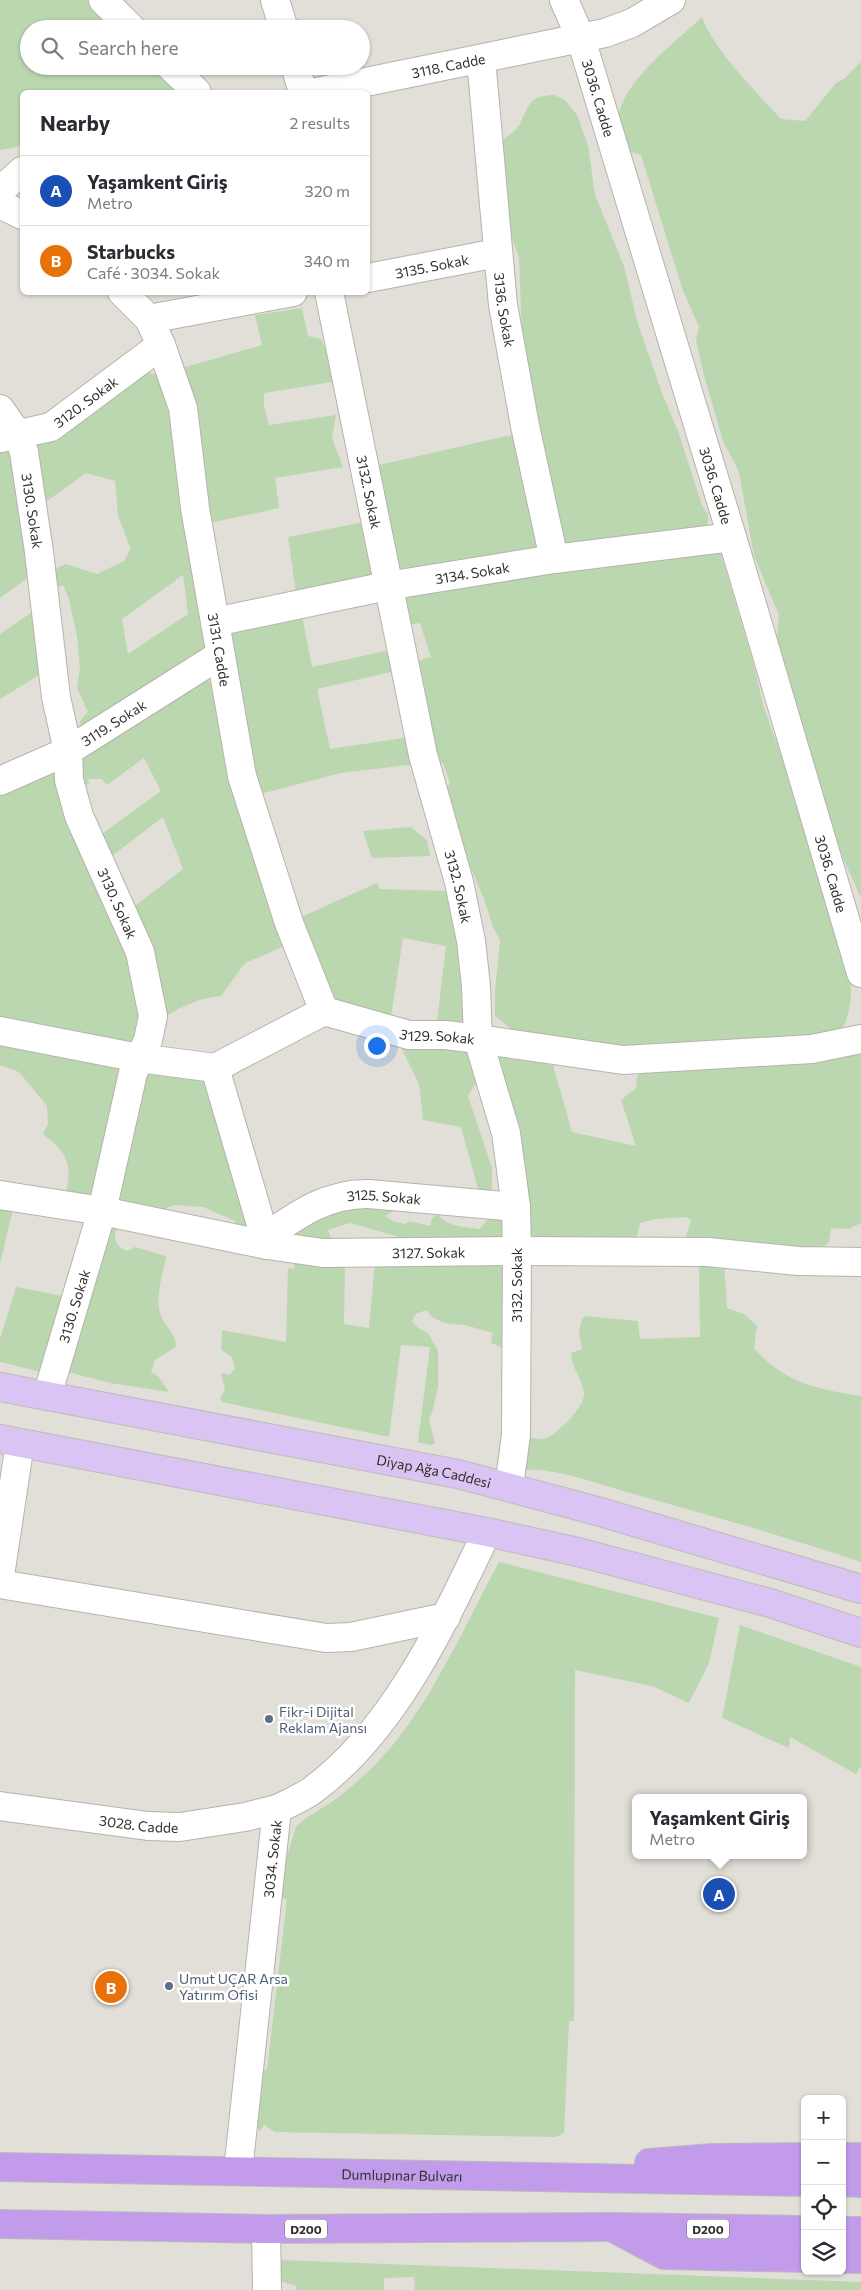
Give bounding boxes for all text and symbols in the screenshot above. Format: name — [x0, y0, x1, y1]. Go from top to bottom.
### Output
search box — [20, 20, 370, 75]
icon: search — [38, 34, 66, 62]
text: Search here — [78, 36, 178, 59]
street label: 3118. Cadde — [410, 49, 487, 81]
street label: 3036. Cadde — [579, 57, 619, 138]
text: Nearby — [40, 110, 110, 135]
text: 2 results — [289, 113, 350, 132]
text: Yaşamkent Giriş — [87, 170, 228, 193]
text: A — [50, 181, 62, 200]
text: 320 m — [305, 181, 350, 200]
text: Metro — [87, 193, 133, 212]
text: Starbucks — [87, 240, 175, 263]
street label: 3135. Sokak — [393, 250, 471, 281]
text: B — [51, 251, 61, 270]
text: 340 m — [304, 251, 350, 270]
text: Café · 3034. Sokak — [87, 263, 220, 282]
street label: 3136. Sokak — [492, 272, 519, 349]
street label: 3120. Sokak — [50, 372, 121, 431]
street label: 3036. Cadde — [697, 445, 736, 526]
street label: 3132. Sokak — [354, 454, 385, 531]
street label: 3130. Sokak — [19, 472, 47, 550]
street label: 3134. Sokak — [434, 558, 511, 587]
street label: 3131. Cadde — [205, 611, 235, 688]
street label: 3119. Sokak — [78, 695, 149, 749]
street label: 3036. Cadde — [812, 833, 851, 914]
street label: 3132. Sokak — [442, 848, 476, 925]
street label: 3130. Sokak — [95, 865, 142, 942]
street label: 3129. Sokak — [398, 1024, 476, 1047]
your location — [364, 1033, 390, 1059]
street label: 3125. Sokak — [345, 1185, 422, 1207]
street label: 3127. Sokak — [392, 1243, 466, 1261]
street label: 3132. Sokak — [508, 1247, 525, 1322]
street label: 3130. Sokak — [55, 1267, 93, 1345]
street label: Diyap Ağa Caddesi — [375, 1450, 493, 1491]
place label: Fikr-i Dijital Reklam Ajansı — [279, 1703, 367, 1736]
marker: Fikr-i Dijital Reklam Ajansı — [263, 1713, 275, 1725]
popup — [632, 1794, 807, 1859]
text: Yaşamkent Giriş — [649, 1806, 790, 1829]
street label: 3028. Cadde — [98, 1811, 179, 1835]
street label: 3034. Sokak — [259, 1818, 284, 1899]
text: Metro — [649, 1829, 695, 1848]
pin: A — [703, 1875, 735, 1913]
pin: B — [95, 1968, 127, 2006]
place label: Umut UÇAR Arsa Yatırım Ofisi — [179, 1970, 288, 2003]
marker: Umut UÇAR Arsa Yatırım Ofisi — [163, 1980, 175, 1992]
map controls — [801, 2095, 846, 2275]
button: + — [801, 2095, 846, 2140]
button: − — [801, 2140, 846, 2185]
street label: Dumlupınar Bulvarı — [341, 2165, 463, 2184]
button: locate — [801, 2185, 846, 2230]
road number: D200 — [285, 2220, 327, 2238]
road number: D200 — [687, 2220, 729, 2238]
button: layers — [801, 2230, 846, 2275]

